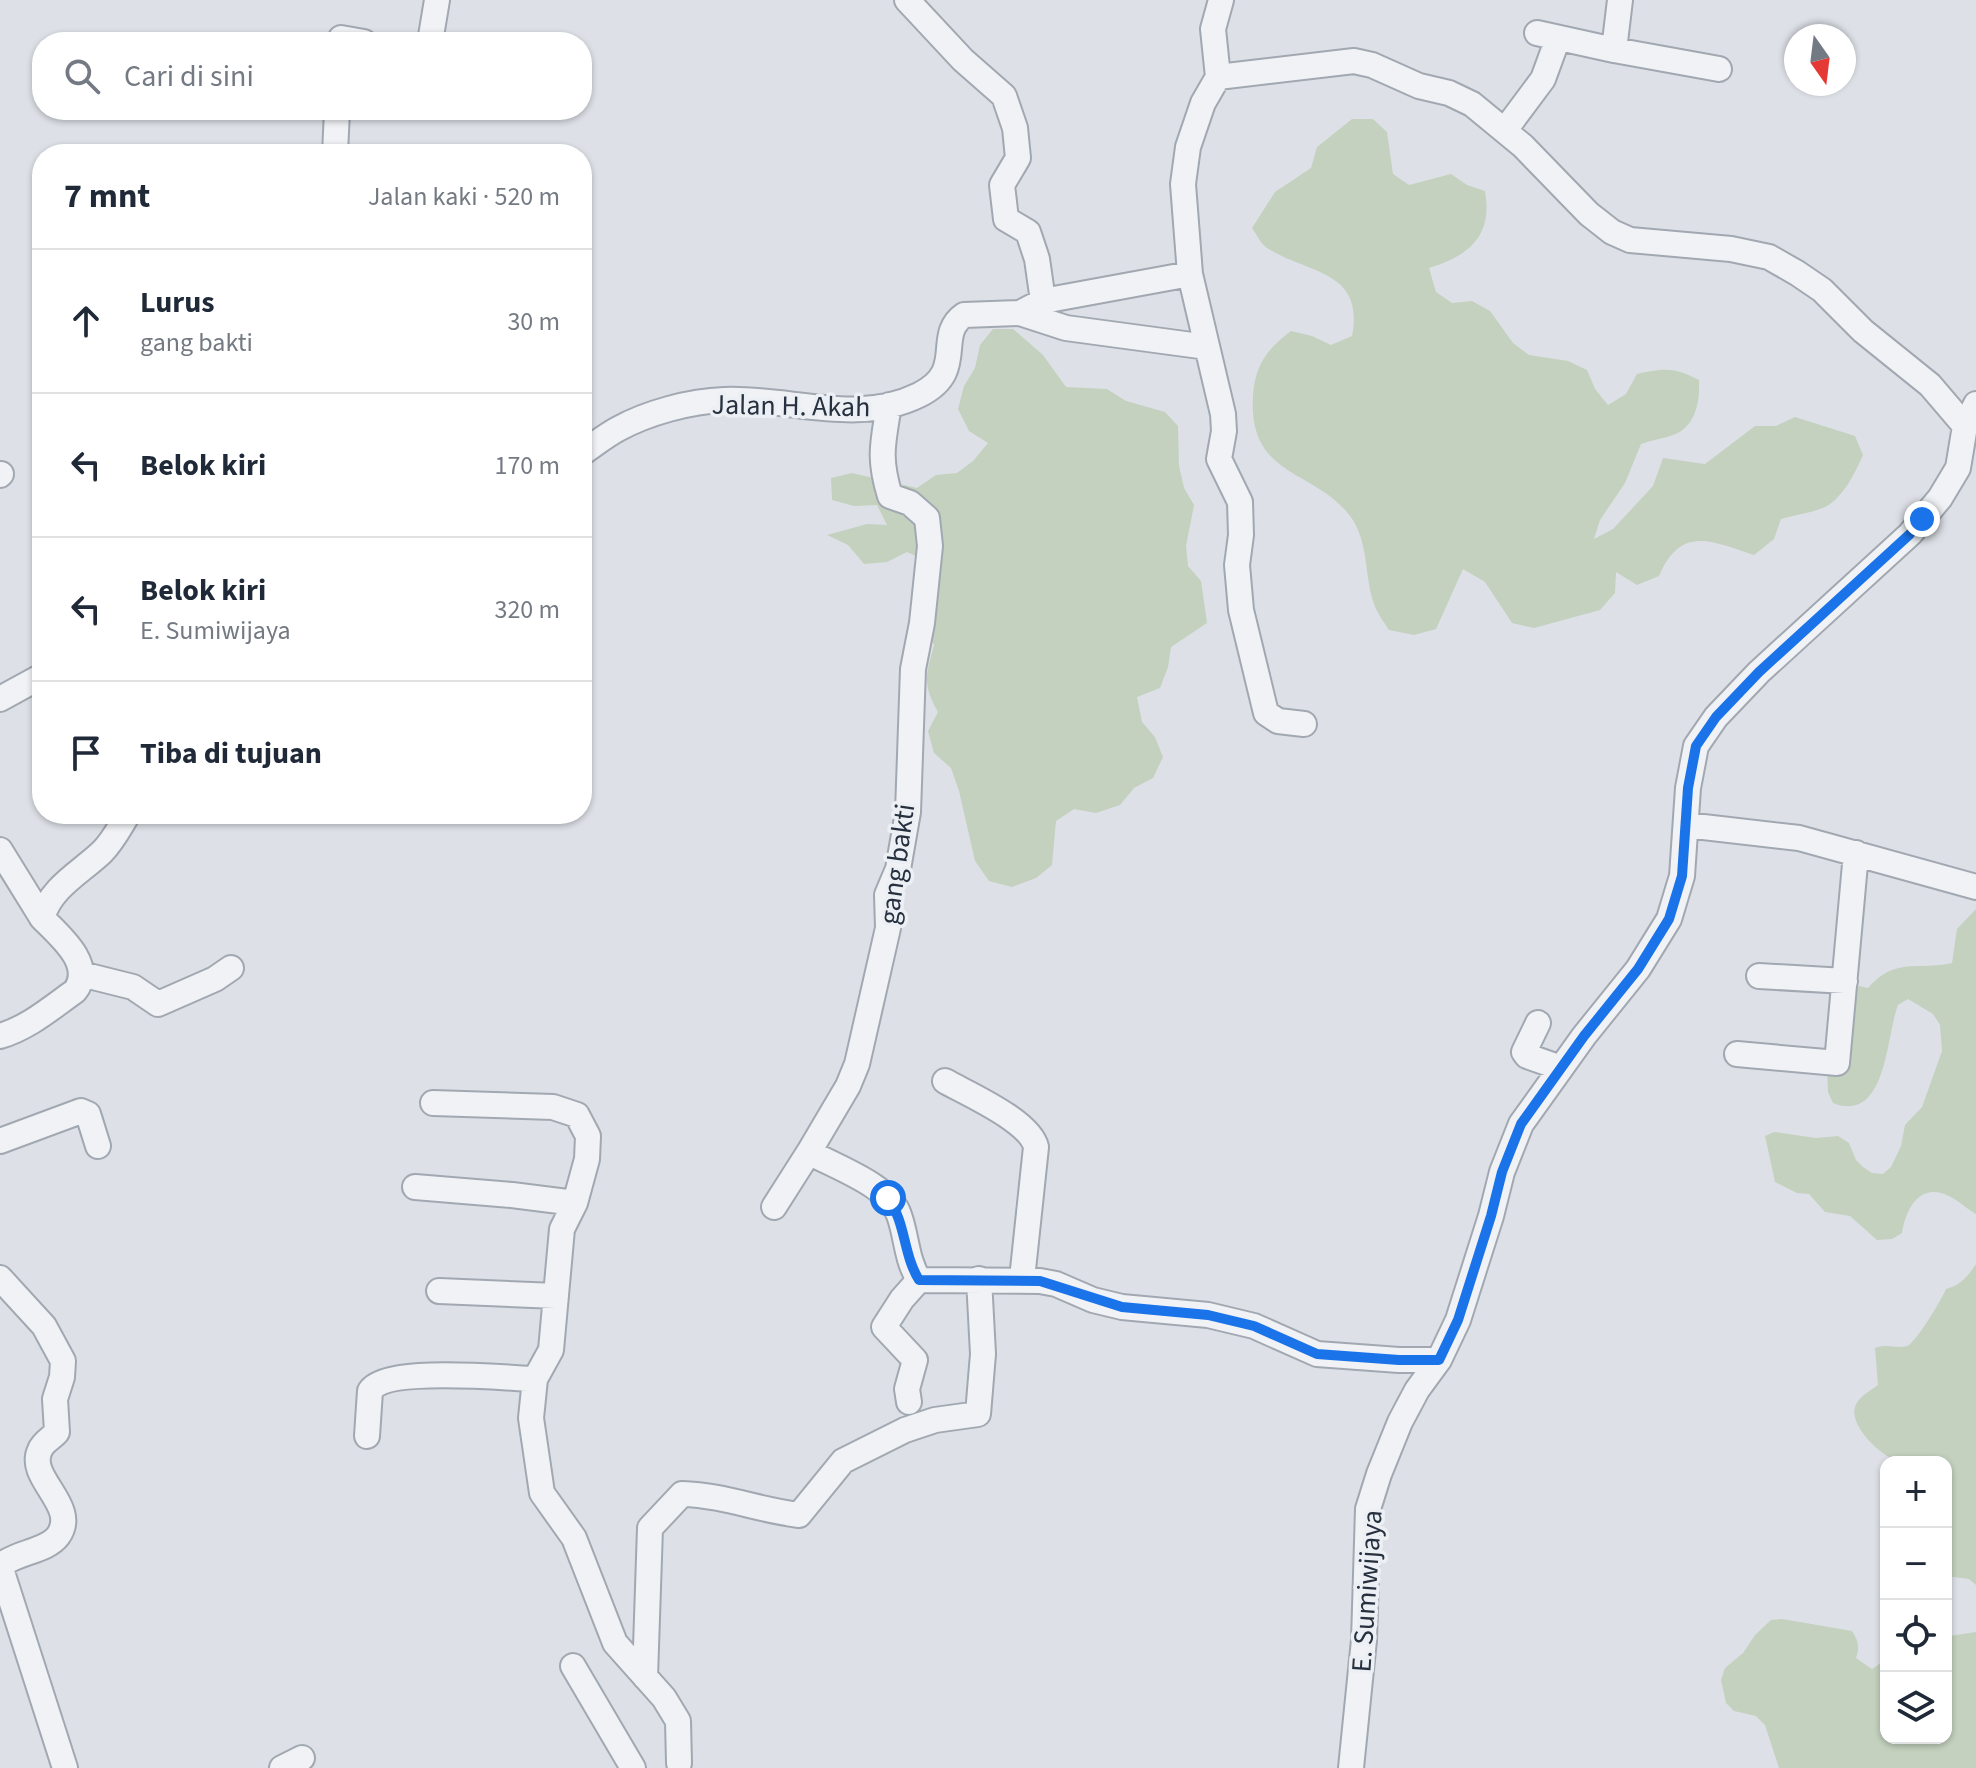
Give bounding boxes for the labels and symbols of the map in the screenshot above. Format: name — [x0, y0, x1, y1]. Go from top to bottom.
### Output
north arrow — [1784, 24, 1856, 96]
street label: Jalan H. Akah — [711, 385, 871, 427]
route end — [1904, 501, 1940, 537]
street label: gang bakti — [869, 801, 925, 927]
route start — [870, 1180, 906, 1216]
street label: E. Sumiwijaya — [1341, 1509, 1393, 1673]

